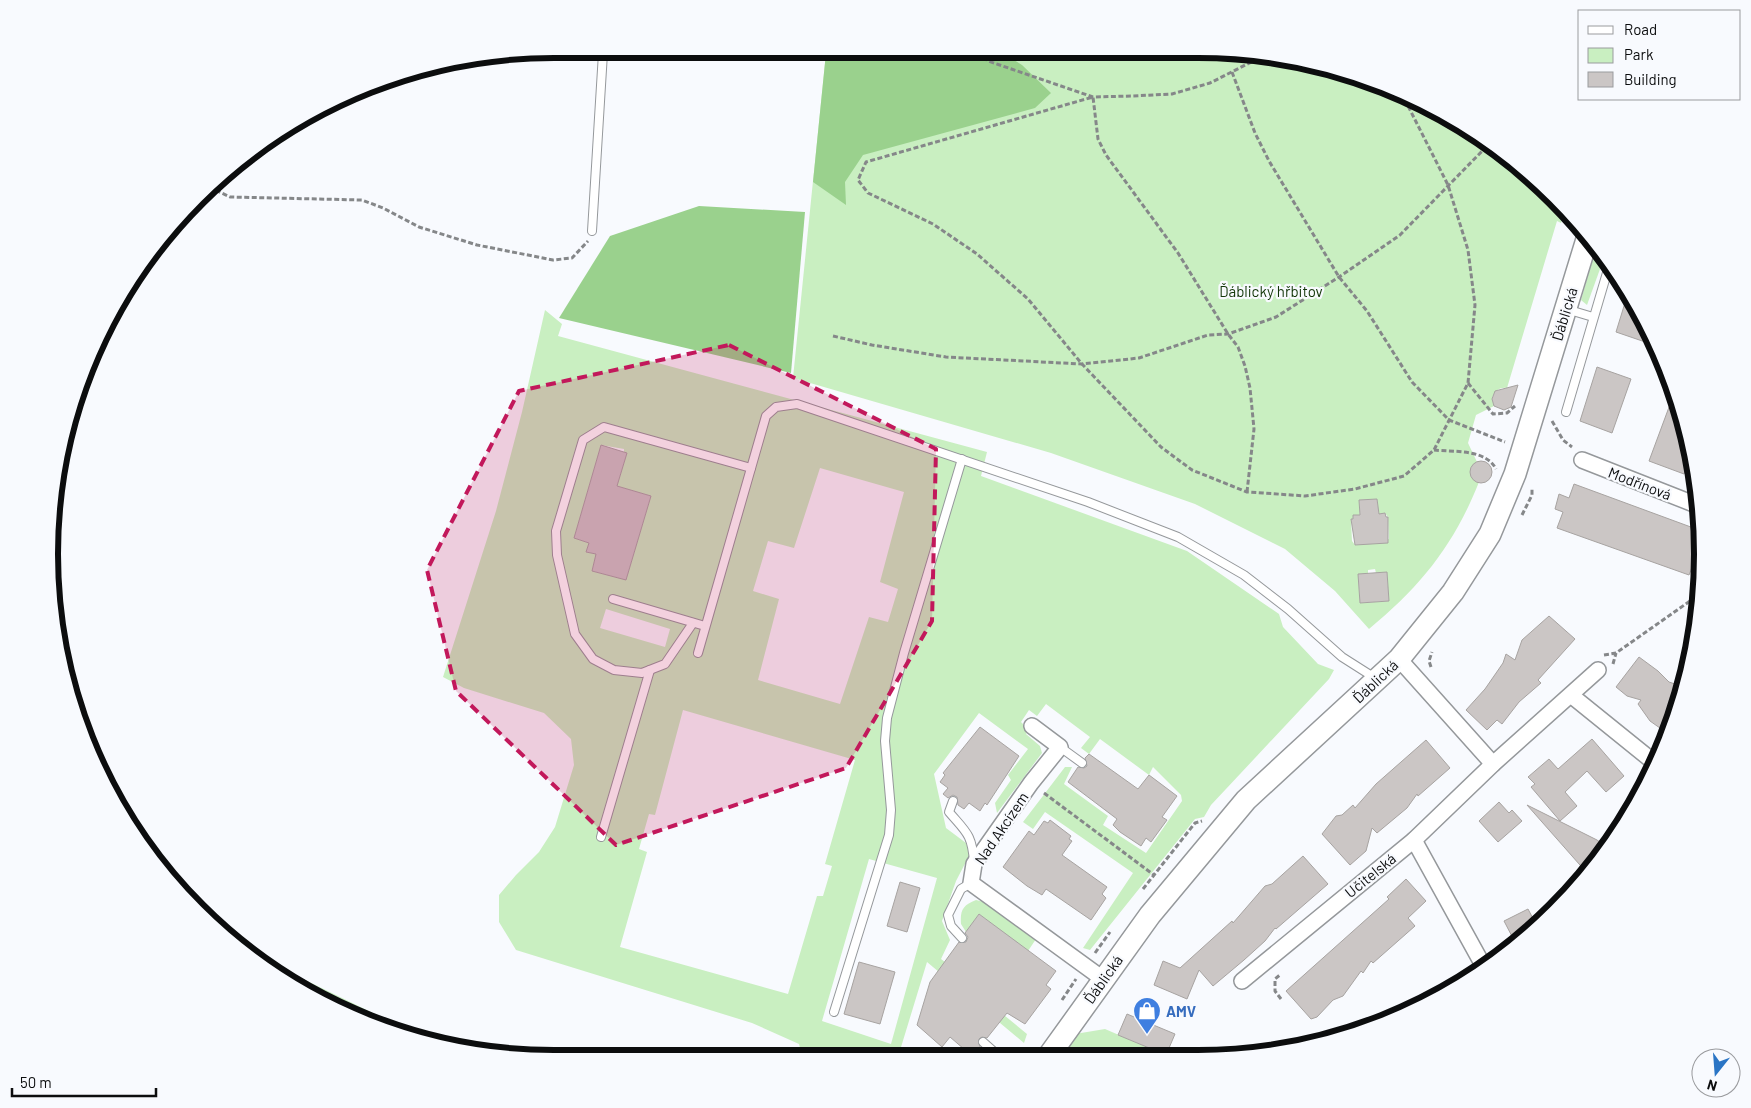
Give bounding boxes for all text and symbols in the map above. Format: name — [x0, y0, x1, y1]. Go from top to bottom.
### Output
legend — [1578, 10, 1741, 100]
text: Road — [1624, 20, 1657, 38]
text: Park — [1624, 45, 1654, 63]
text: Building — [1624, 70, 1677, 88]
park label: Ďáblický hřbitov — [1219, 282, 1323, 300]
street label: Ďáblická — [1547, 285, 1581, 343]
street label: Modřínová — [1606, 463, 1674, 503]
street label: Ďáblická — [1349, 656, 1401, 706]
street label: Nad Akcízem — [970, 788, 1032, 868]
street label: Učitelská — [1341, 849, 1399, 901]
street label: Ďáblická — [1080, 951, 1126, 1007]
shop icon: AMV — [1132, 996, 1162, 1035]
place label: AMV — [1166, 1002, 1196, 1020]
north arrow — [1691, 1048, 1741, 1098]
scale bar — [12, 1066, 156, 1098]
text: 50 m — [20, 1073, 52, 1091]
text: N — [1705, 1076, 1719, 1095]

